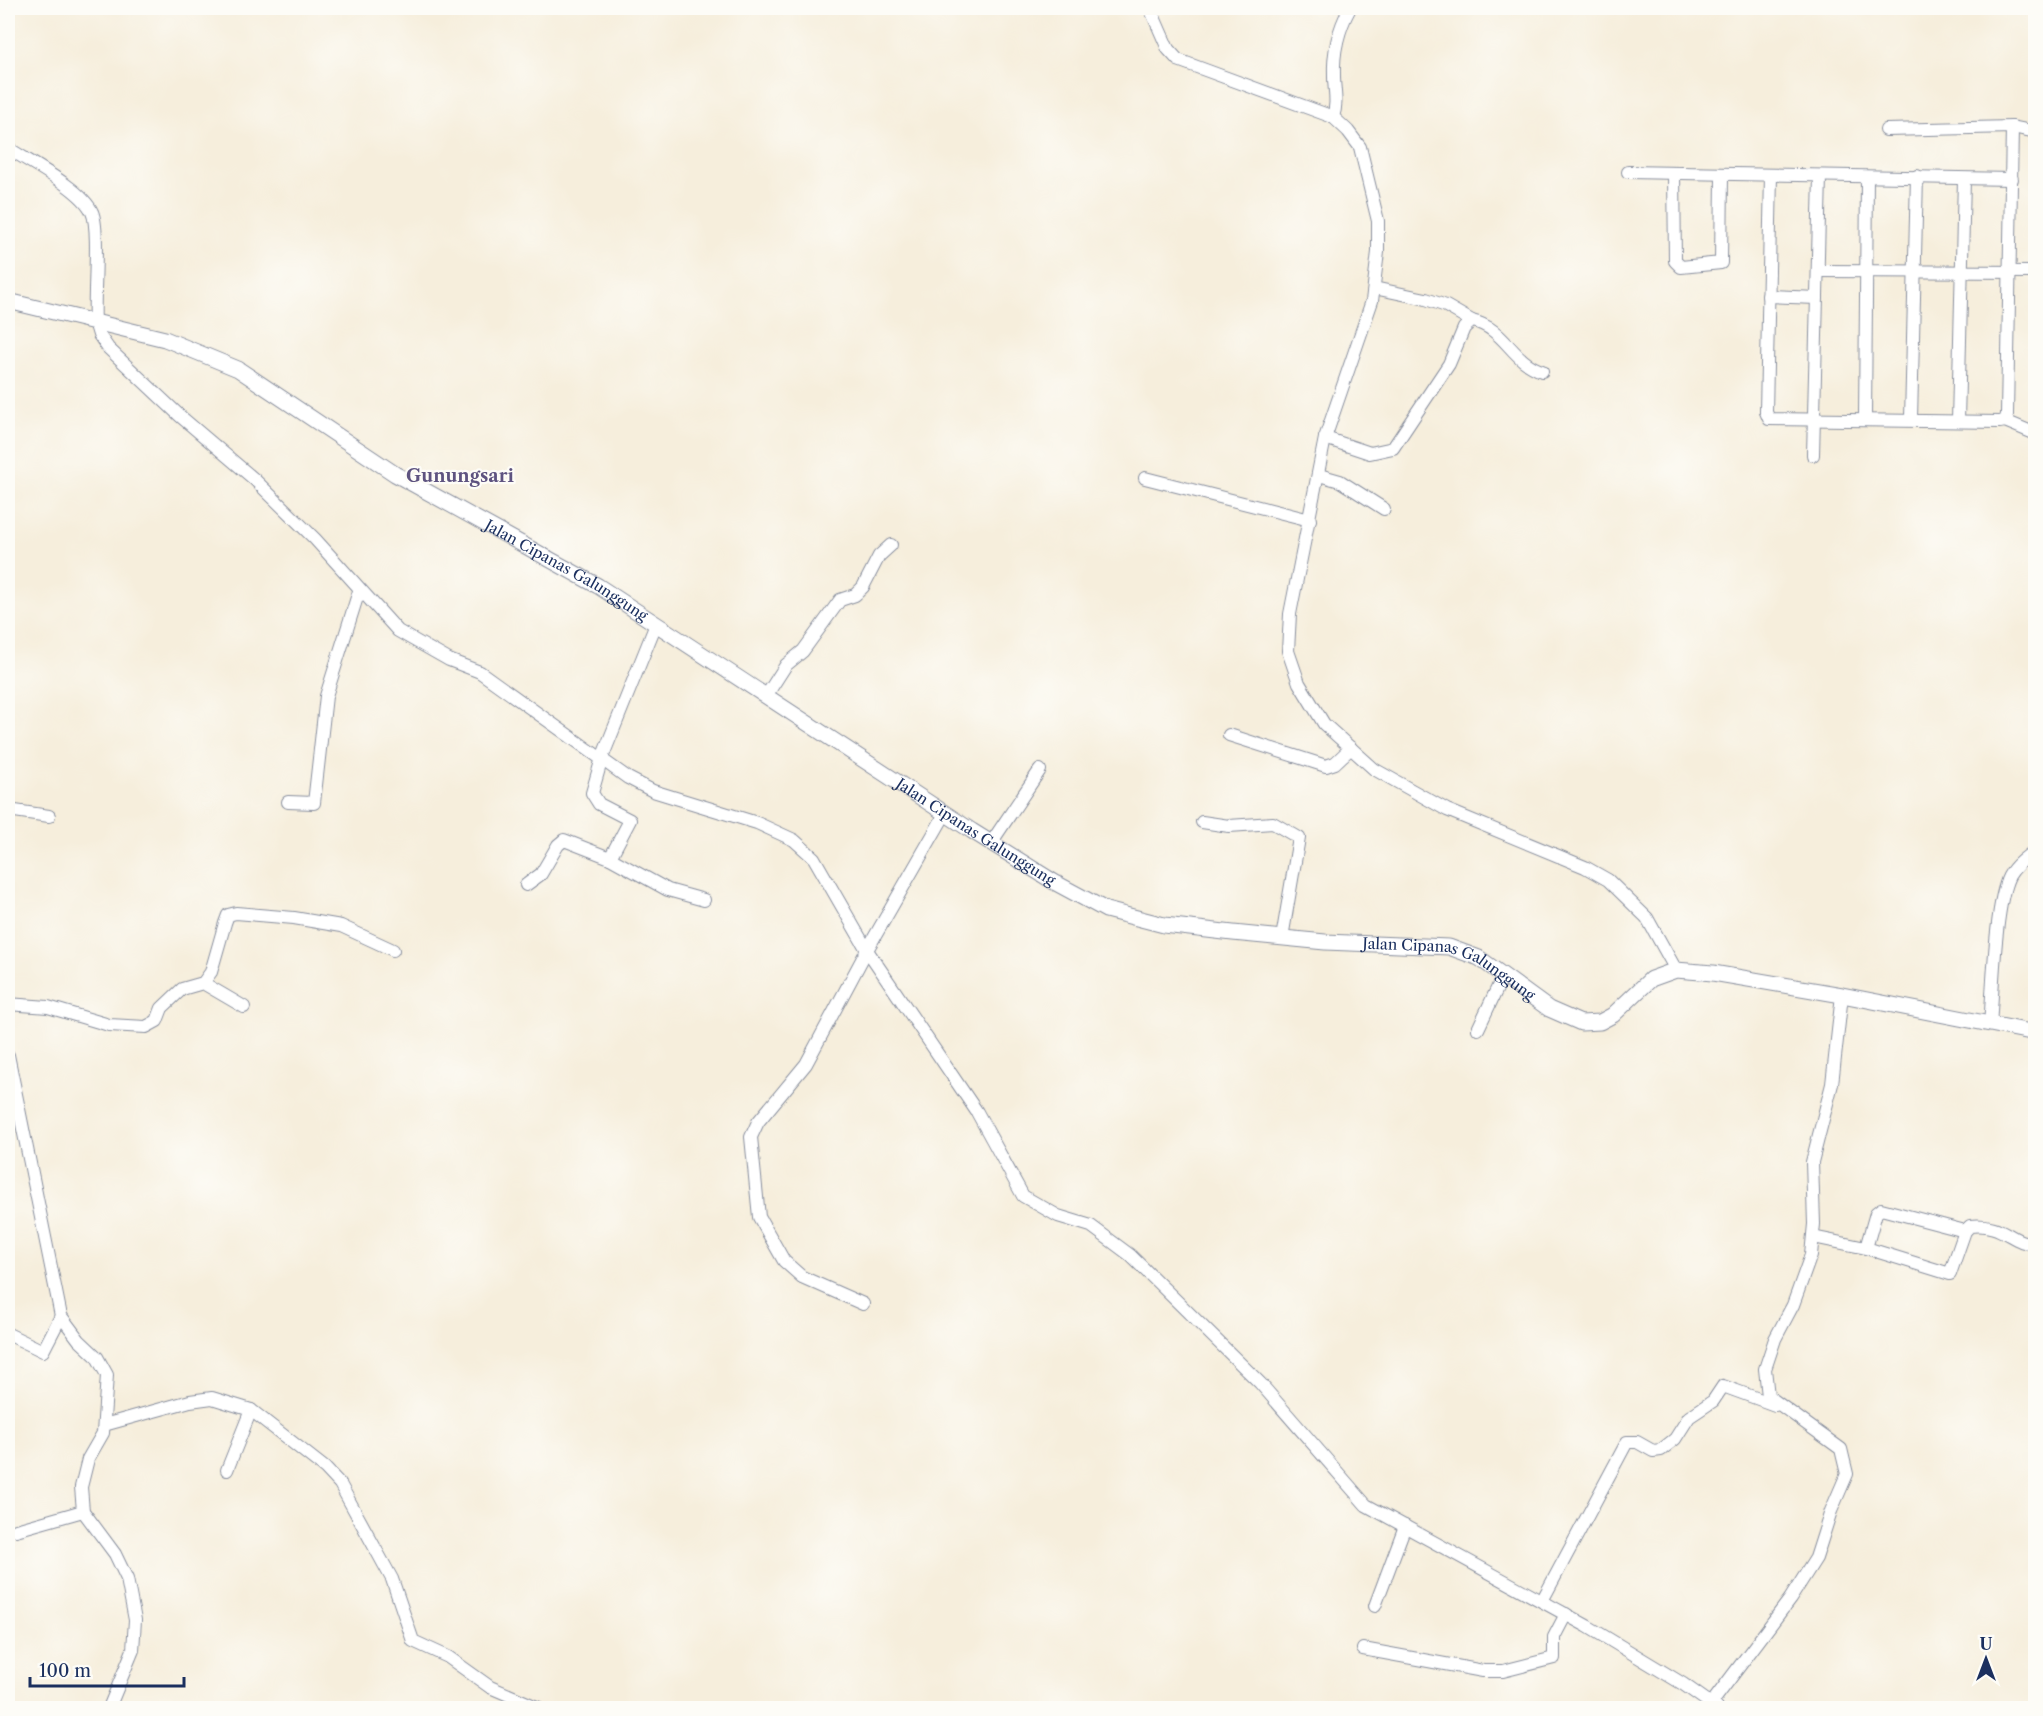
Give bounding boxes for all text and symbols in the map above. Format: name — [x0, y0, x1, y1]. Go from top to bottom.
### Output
district label: Gunungsari — [406, 465, 515, 487]
street label: Jalan Cipanas Galunggung — [480, 514, 652, 625]
street label: Jalan Cipanas Galunggung — [891, 773, 1059, 890]
street label: Jalan Cipanas Galunggung — [1360, 933, 1539, 1005]
north arrow — [1956, 1629, 2016, 1689]
text: U — [1980, 1634, 1993, 1654]
scale bar — [30, 1650, 184, 1688]
text: 100 m — [39, 1660, 91, 1682]

